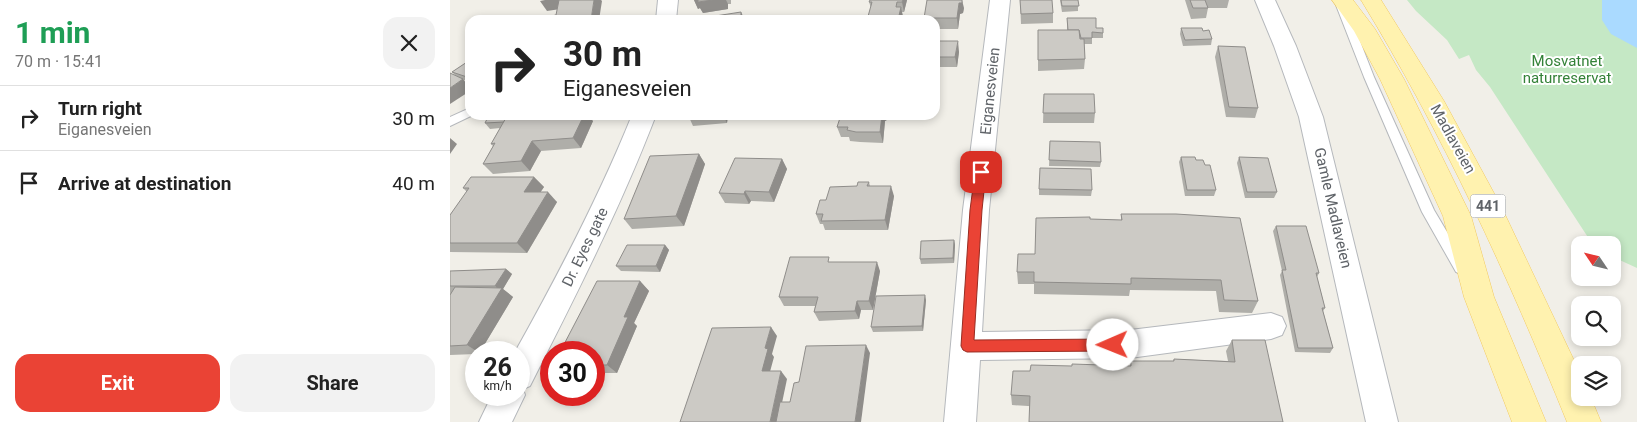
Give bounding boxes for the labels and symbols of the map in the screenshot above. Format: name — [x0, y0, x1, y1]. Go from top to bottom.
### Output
street label: Eiganesveien — [976, 46, 1004, 136]
park label: Mosvatnet naturreservat — [1523, 52, 1611, 87]
street label: Madlaveien — [1427, 101, 1479, 177]
street label: Gamle Madlaveien — [1310, 146, 1356, 270]
pin — [960, 151, 1002, 193]
road number: 441 — [1470, 195, 1506, 218]
street label: Dr. Eyes gate — [558, 204, 612, 290]
north arrow — [1571, 236, 1621, 286]
position arrow — [1086, 318, 1138, 370]
speed limit sign: 30 — [540, 341, 605, 406]

